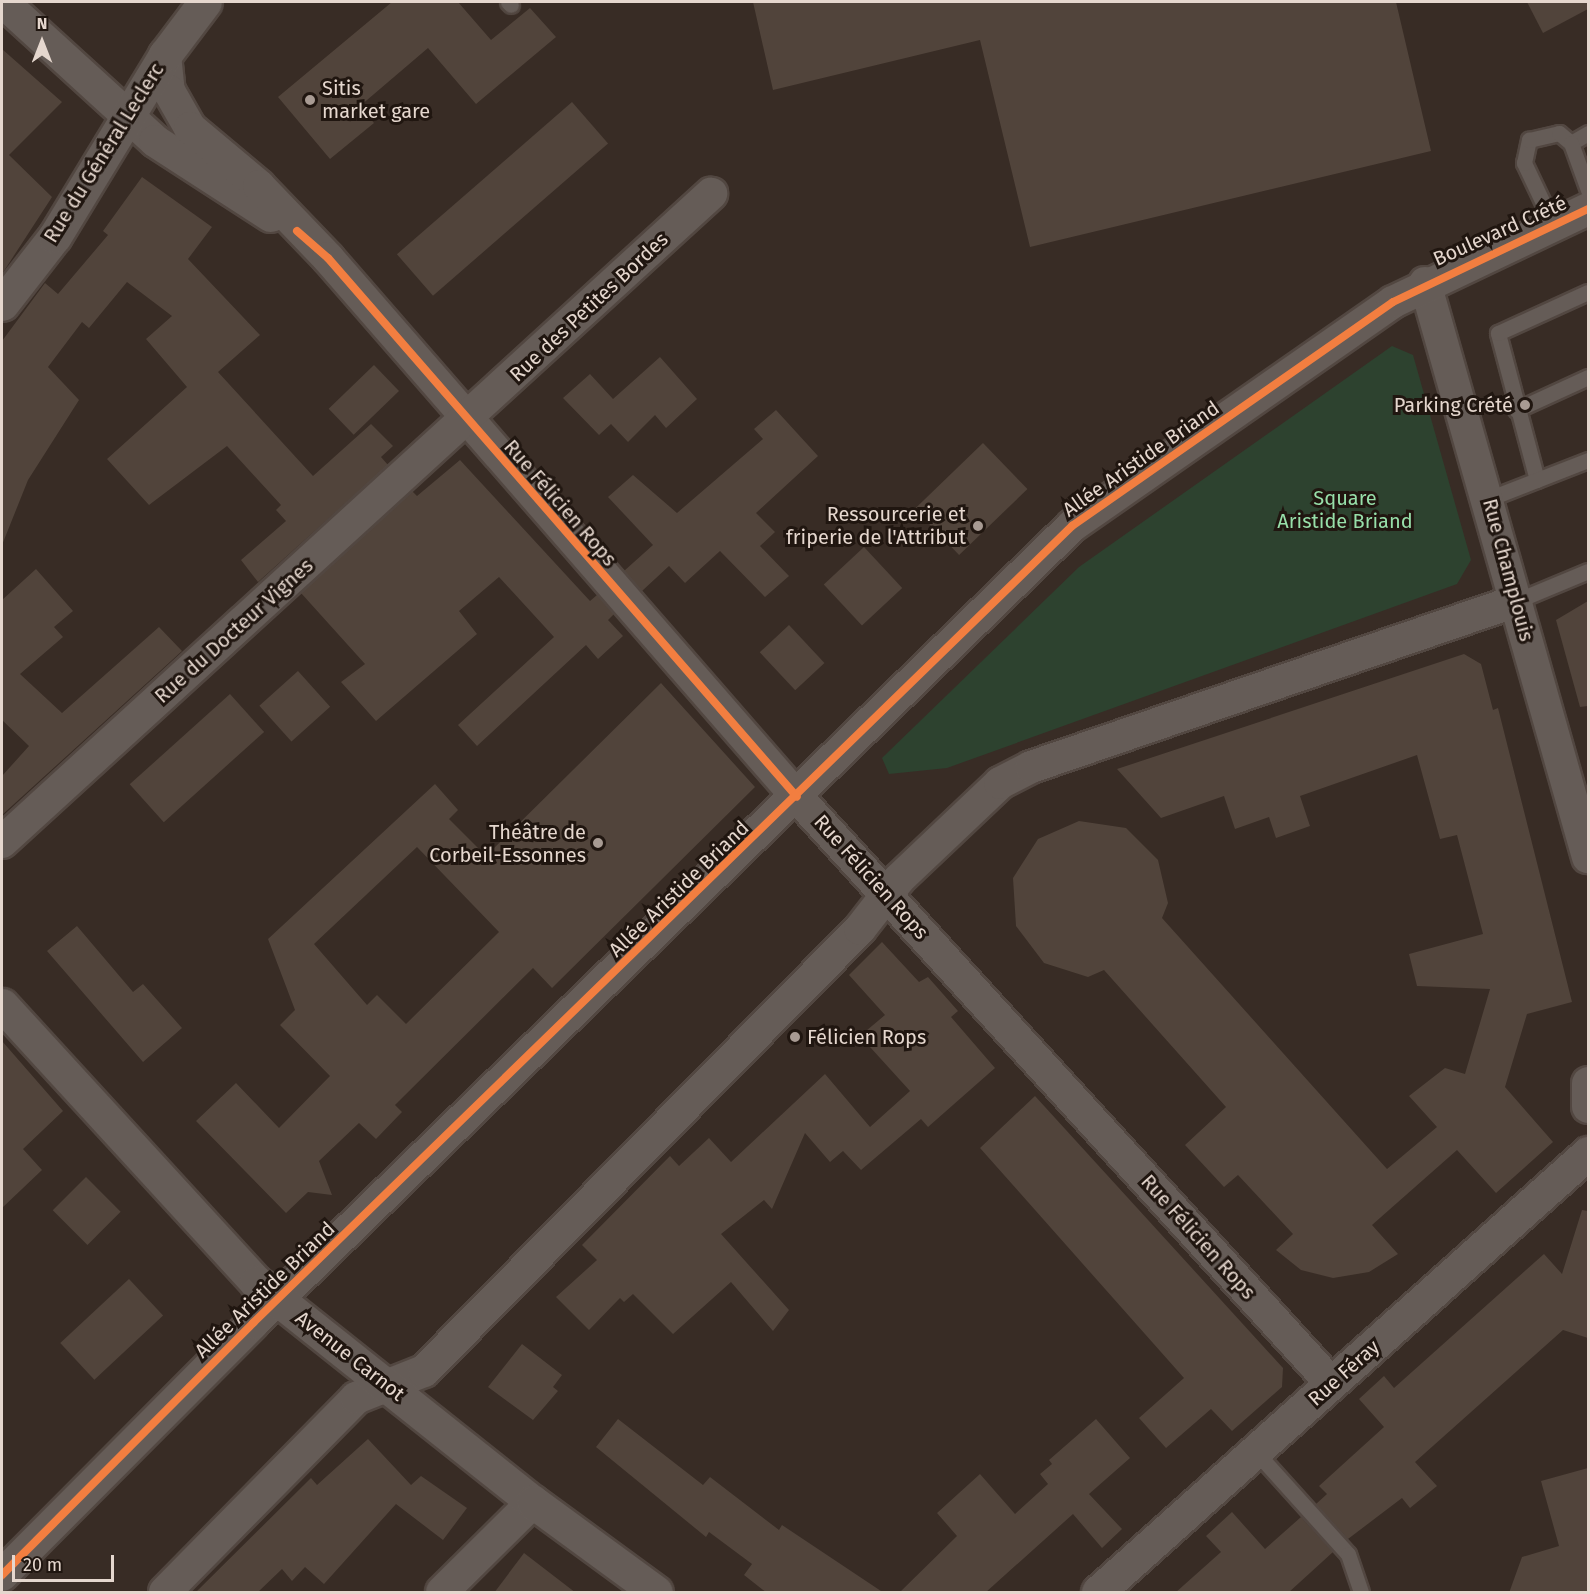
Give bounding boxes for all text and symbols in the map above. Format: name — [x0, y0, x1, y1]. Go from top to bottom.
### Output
north arrow — [12, 12, 72, 72]
text: N — [37, 14, 47, 33]
street label: Rue du Général Leclerc — [39, 59, 169, 247]
place label: Sitis market gare — [322, 77, 430, 124]
marker: Sitis market gare — [303, 93, 317, 107]
street label: Boulevard Crété — [1430, 191, 1570, 271]
street label: Rue des Petites Bordes — [505, 227, 673, 387]
place label: Parking Crété — [1394, 393, 1513, 417]
street label: Allée Aristide Briand — [1058, 396, 1224, 522]
marker: Parking Crété — [1518, 398, 1532, 412]
street label: Rue Félicien Rops — [499, 435, 621, 571]
park label: Square Aristide Briand — [1277, 487, 1413, 534]
street label: Rue Champlouis — [1477, 496, 1539, 644]
place label: Ressourcerie et friperie de l'Attribut — [786, 502, 966, 549]
marker: Ressourcerie et friperie de l'Attribut — [971, 519, 985, 533]
street label: Rue du Docteur Vignes — [150, 554, 318, 708]
street label: Rue Félicien Rops — [809, 810, 933, 944]
street label: Allée Aristide Briand — [604, 816, 754, 962]
place label: Théâtre de Corbeil-Essonnes — [429, 820, 586, 867]
marker: Théâtre de Corbeil-Essonnes — [591, 836, 605, 850]
place label: Félicien Rops — [807, 1025, 926, 1049]
marker: Félicien Rops — [788, 1030, 802, 1044]
street label: Rue Félicien Rops — [1136, 1170, 1260, 1304]
street label: Allée Aristide Briand — [190, 1217, 340, 1363]
street label: Avenue Carnot — [291, 1306, 409, 1406]
street label: Rue Féray — [1303, 1335, 1385, 1411]
scale bar — [15, 1543, 117, 1581]
text: 20 m — [23, 1554, 62, 1576]

